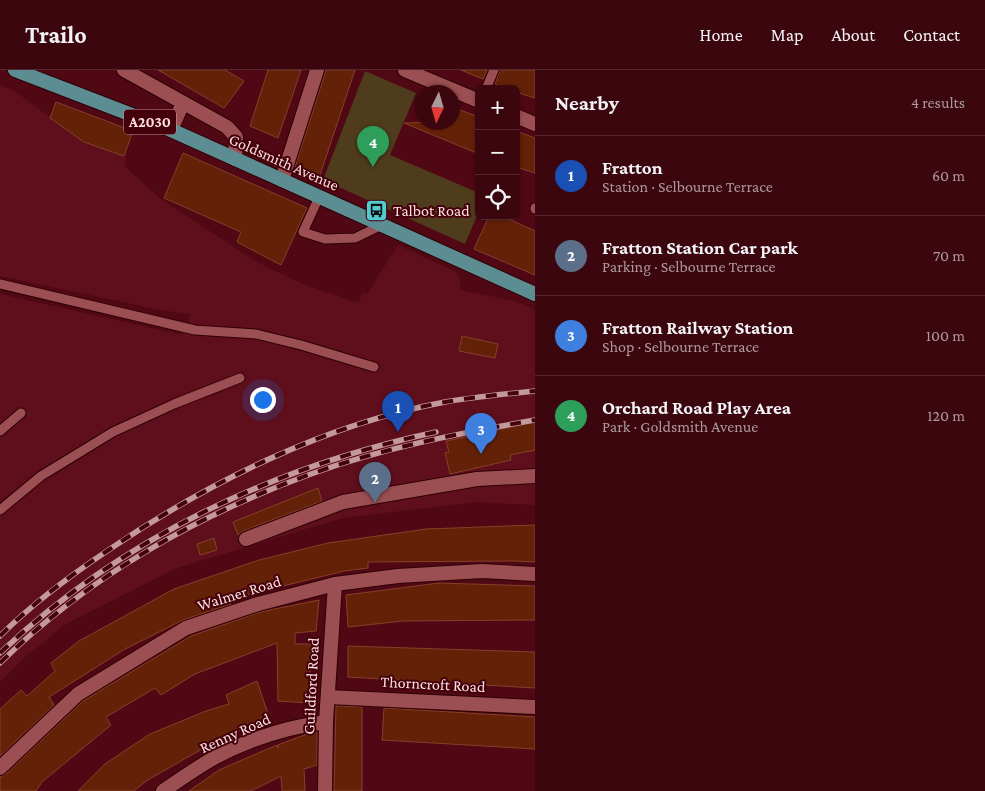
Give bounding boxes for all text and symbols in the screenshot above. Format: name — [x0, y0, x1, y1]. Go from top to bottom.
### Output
text: Trailo — [25, 21, 87, 48]
text: Home — [700, 25, 743, 45]
text: Map — [771, 25, 803, 45]
text: About — [831, 25, 875, 45]
text: Contact — [903, 25, 960, 45]
north arrow — [415, 85, 460, 130]
map controls — [475, 85, 520, 220]
button: + — [475, 85, 520, 130]
text: Nearby — [555, 91, 619, 115]
text: 4 results — [911, 94, 965, 111]
road number: A2030 — [124, 110, 176, 134]
pin: 4 — [357, 126, 389, 167]
street label: Goldsmith Avenue — [227, 130, 341, 194]
button: − — [475, 130, 520, 175]
text: Fratton — [602, 157, 663, 178]
text: 1 — [568, 167, 574, 184]
text: 60 m — [932, 167, 965, 184]
button: locate — [475, 175, 520, 220]
text: Station · Selbourne Terrace — [602, 178, 773, 195]
bus stop icon: Talbot Road — [365, 198, 389, 222]
place label: Talbot Road — [393, 202, 470, 219]
text: Fratton Station Car park — [602, 237, 798, 258]
text: 2 — [567, 247, 575, 264]
text: 70 m — [933, 247, 965, 264]
text: Parking · Selbourne Terrace — [602, 258, 776, 275]
text: Fratton Railway Station — [602, 317, 793, 338]
text: 3 — [567, 327, 575, 344]
text: 100 m — [926, 327, 965, 344]
text: Shop · Selbourne Terrace — [602, 338, 759, 355]
your location — [250, 387, 276, 413]
pin: 1 — [382, 391, 414, 432]
text: Orchard Road Play Area — [602, 397, 791, 418]
text: 4 — [567, 407, 575, 424]
text: 120 m — [927, 407, 965, 424]
pin: 3 — [465, 413, 497, 454]
text: Park · Goldsmith Avenue — [602, 418, 758, 435]
pin: 2 — [359, 462, 391, 503]
street label: Walmer Road — [195, 572, 283, 614]
street label: Guildford Road — [300, 636, 322, 735]
street label: Thorncroft Road — [380, 673, 486, 695]
street label: Renny Road — [197, 710, 274, 757]

